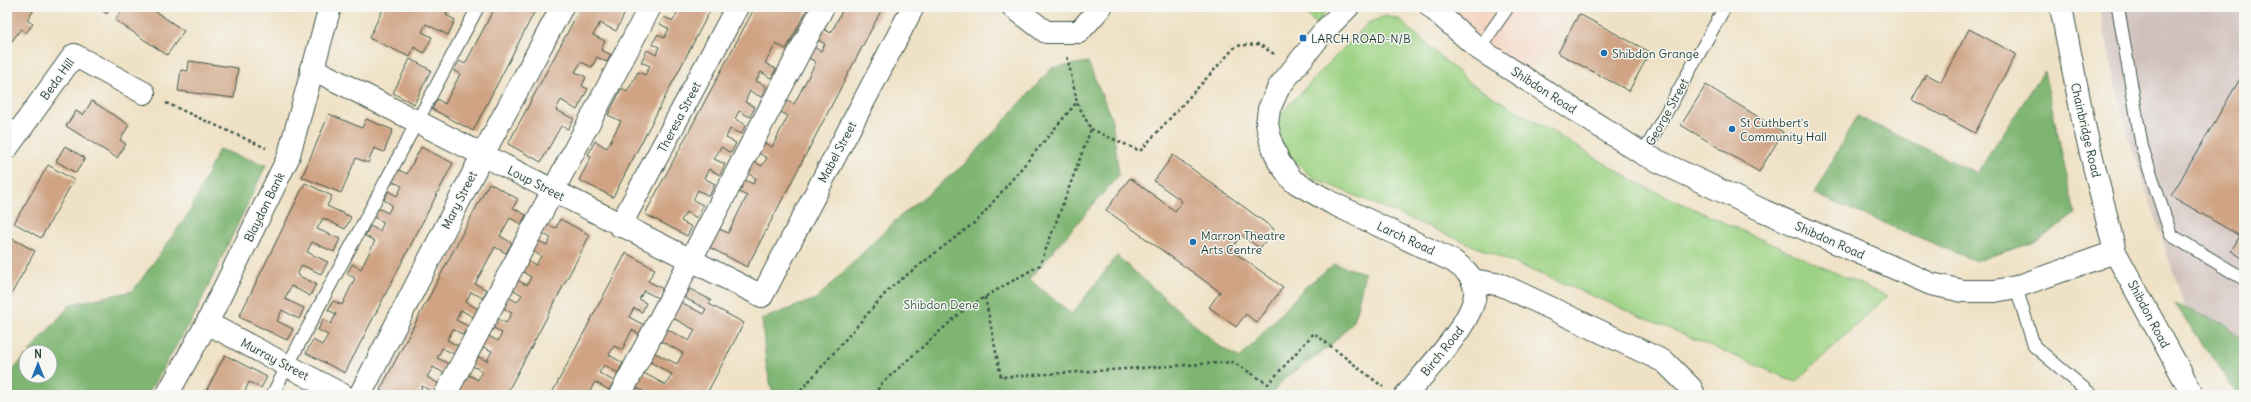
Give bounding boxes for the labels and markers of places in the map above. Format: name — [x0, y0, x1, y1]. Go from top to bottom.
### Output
place label: LARCH ROAD-N/B — [1311, 31, 1411, 46]
marker: LARCH ROAD-N/B — [1298, 33, 1308, 43]
place label: Shibdon Grange — [1612, 46, 1699, 61]
marker: Shibdon Grange — [1599, 48, 1609, 58]
place label: St Cuthbert's Community Hall — [1740, 115, 1827, 144]
marker: St Cuthbert's Community Hall — [1727, 124, 1737, 134]
place label: Marron Theatre Arts Centre — [1201, 228, 1285, 257]
marker: Marron Theatre Arts Centre — [1188, 237, 1198, 247]

